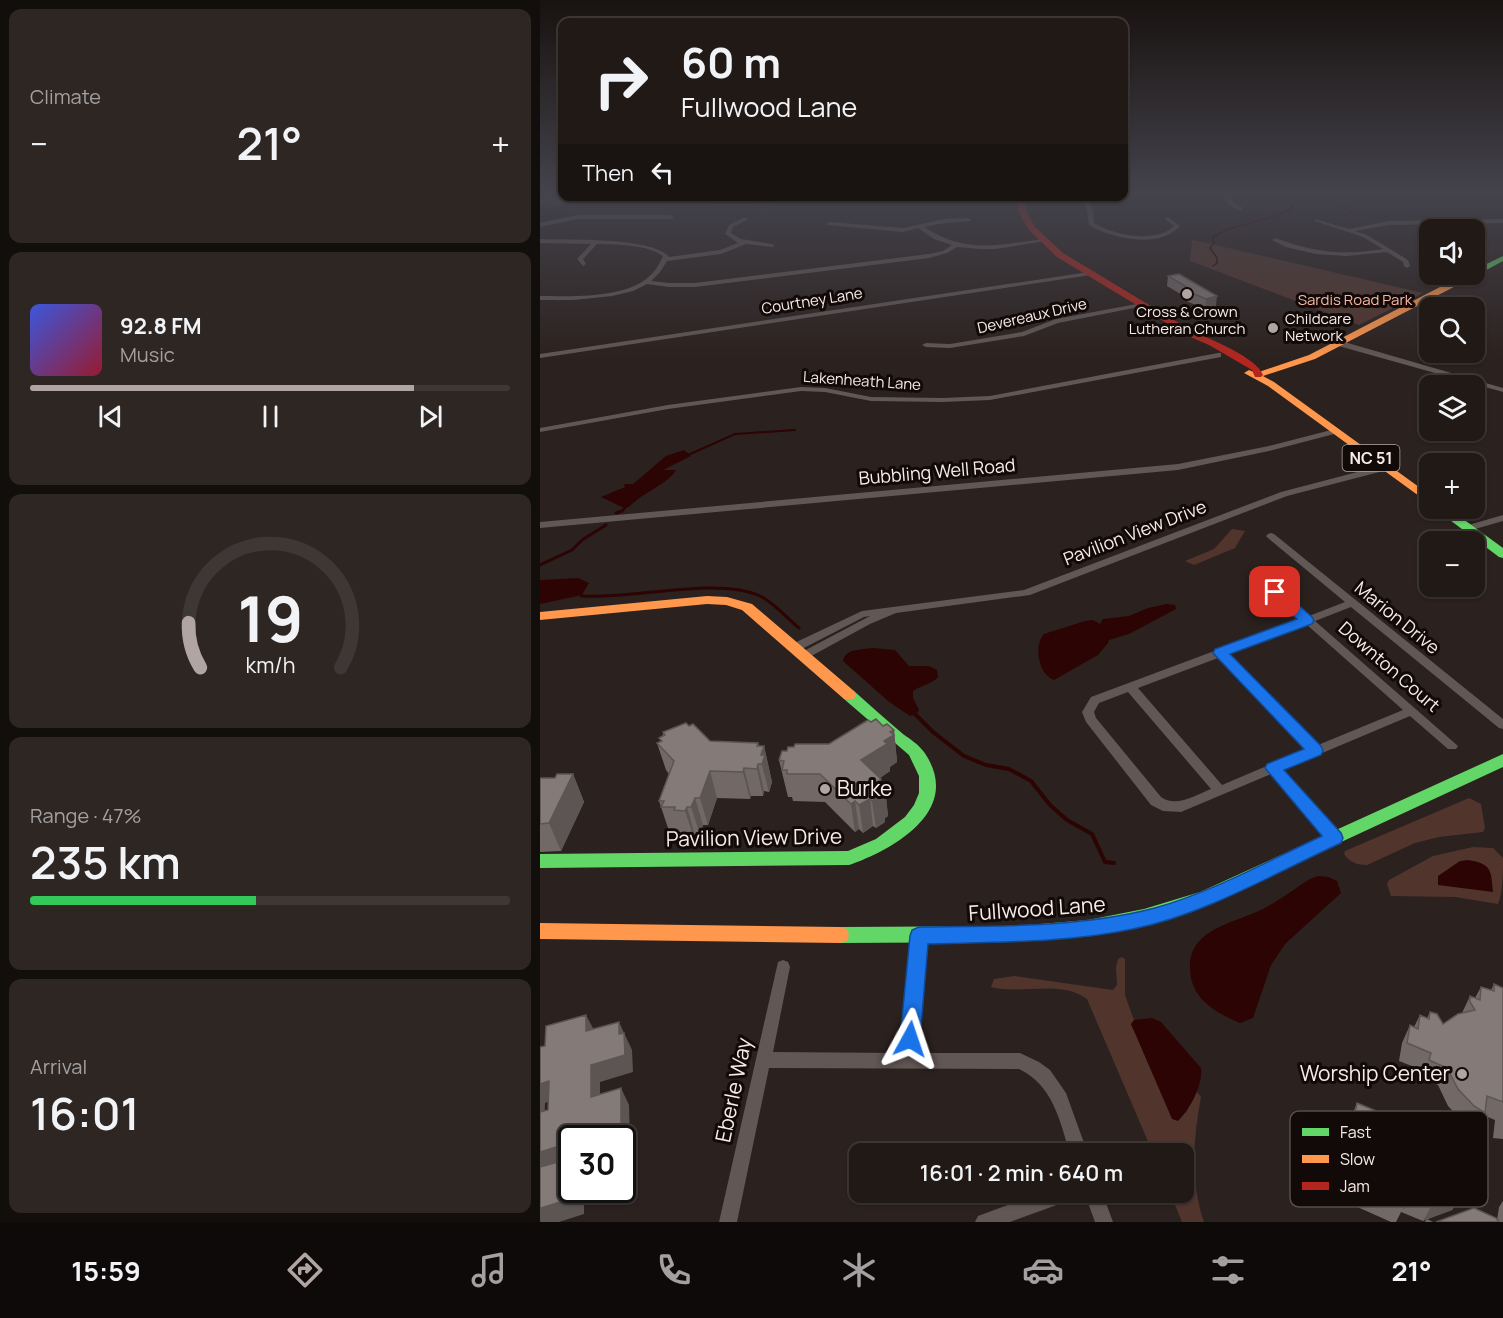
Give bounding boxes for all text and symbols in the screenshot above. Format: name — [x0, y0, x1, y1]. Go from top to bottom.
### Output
text: 60 m — [681, 33, 781, 91]
icon: right — [582, 42, 660, 120]
text: Climate — [30, 83, 101, 110]
text: Fullwood Lane — [681, 88, 857, 125]
text: 21° — [237, 112, 302, 174]
text: − — [30, 121, 48, 166]
text: + — [491, 121, 510, 166]
icon: left — [646, 156, 679, 189]
text: Then — [582, 158, 634, 188]
map controls — [1419, 219, 1485, 597]
button: sound — [1419, 219, 1485, 285]
street label: Courtney Lane — [760, 282, 864, 319]
marker: Cross & Crown Lutheran Church — [1180, 287, 1194, 301]
park label: Sardis Road Park — [1298, 289, 1413, 310]
street label: Devereaux Drive — [975, 293, 1089, 338]
button: search — [1419, 297, 1485, 363]
place label: Cross & Crown Lutheran Church — [1129, 301, 1245, 339]
place label: Childcare Network — [1285, 308, 1351, 346]
text: 92.8 FM — [120, 311, 202, 341]
marker: Childcare Network — [1266, 321, 1280, 335]
text: Music — [120, 341, 175, 368]
street label: Lakenheath Lane — [802, 366, 922, 395]
button: layers — [1419, 375, 1485, 441]
icon: previous — [94, 400, 127, 433]
icon: pause — [254, 400, 287, 433]
icon: next — [414, 400, 447, 433]
road number: NC 51 — [1342, 445, 1400, 471]
street label: Bubbling Well Road — [857, 452, 1016, 490]
button: + — [1419, 453, 1485, 519]
street label: Pavilion View Drive — [1060, 494, 1210, 570]
button: − — [1419, 531, 1485, 597]
pin — [1249, 566, 1300, 617]
text: 19 — [237, 575, 303, 661]
icon: arrive — [1258, 575, 1291, 608]
street label: Marion Drive — [1350, 576, 1445, 659]
street label: Downton Court — [1334, 616, 1445, 717]
text: km/h — [245, 650, 295, 679]
place label: Burke — [837, 774, 892, 802]
marker: Burke — [818, 782, 832, 796]
text: Range · 47% — [30, 802, 142, 829]
street label: Pavilion View Drive — [666, 821, 842, 853]
text: 235 km — [30, 831, 181, 893]
street label: Fullwood Lane — [968, 889, 1106, 927]
position arrow — [878, 1007, 942, 1071]
street label: Eberle Way — [708, 1035, 758, 1145]
text: Arrival — [30, 1053, 87, 1080]
place label: Worship Center — [1300, 1059, 1450, 1087]
marker: Worship Center — [1455, 1067, 1469, 1081]
text: 16:01 — [30, 1082, 140, 1144]
legend — [1290, 1111, 1488, 1207]
text: Fast — [1340, 1121, 1371, 1143]
speed limit sign: 30 — [558, 1125, 636, 1203]
text: Slow — [1340, 1148, 1375, 1170]
text: 16:01 · 2 min · 640 m — [920, 1158, 1123, 1188]
text: Jam — [1340, 1175, 1370, 1197]
icon: directions — [284, 1249, 326, 1291]
icon: music — [468, 1249, 510, 1291]
icon: phone — [653, 1249, 695, 1291]
icon: climate — [838, 1249, 880, 1291]
icon: car — [1022, 1249, 1064, 1291]
icon: filters — [1207, 1249, 1249, 1291]
text: 15:59 — [71, 1252, 141, 1289]
text: 21° — [1392, 1252, 1432, 1289]

